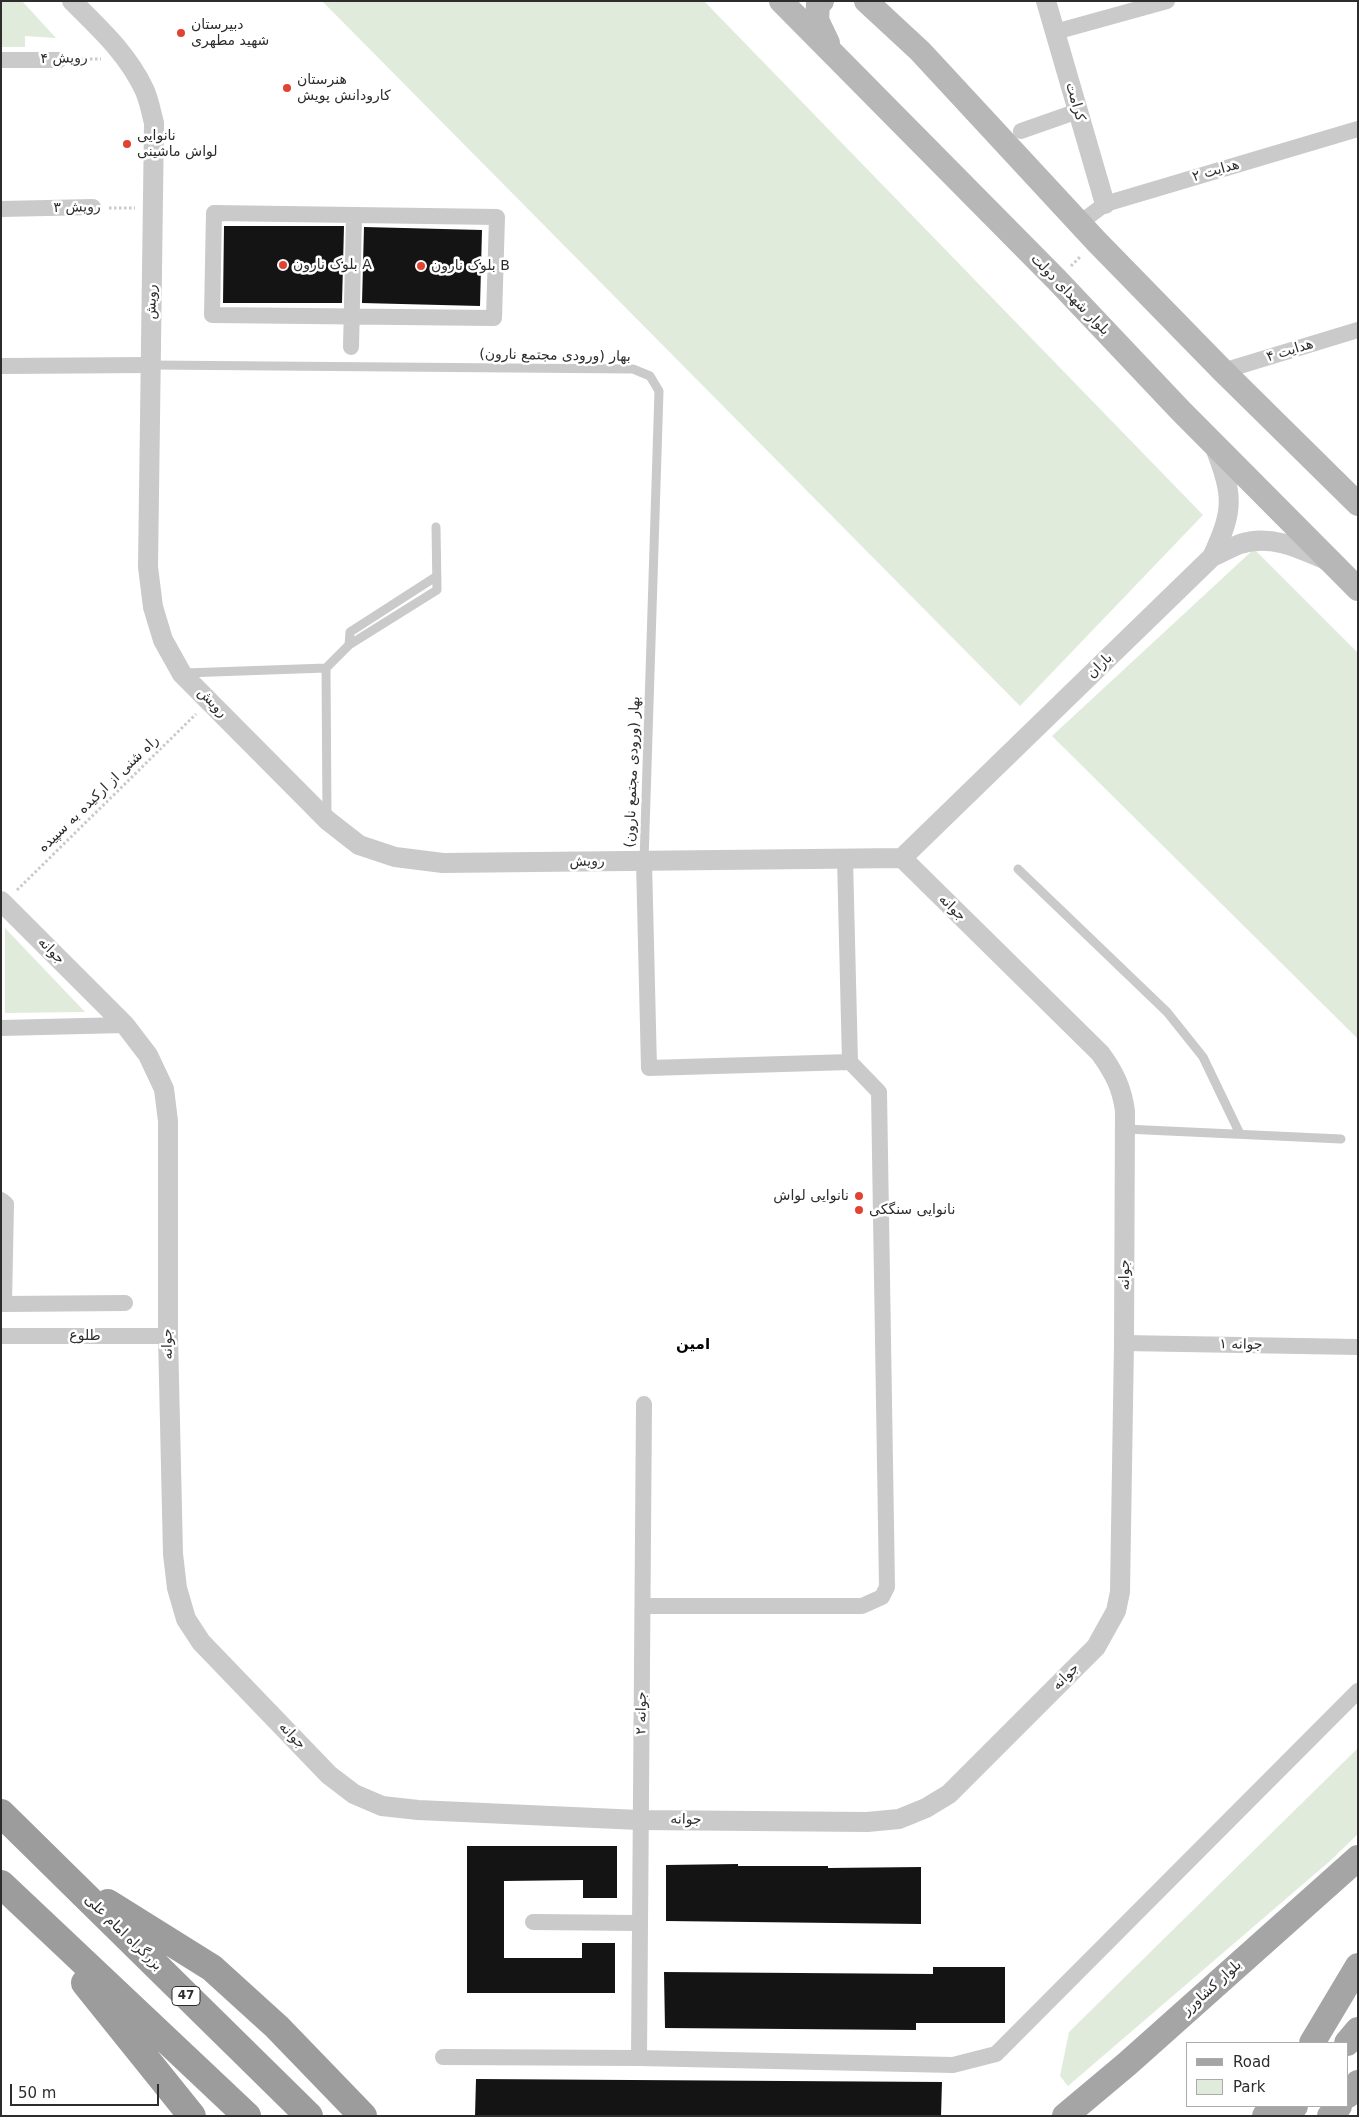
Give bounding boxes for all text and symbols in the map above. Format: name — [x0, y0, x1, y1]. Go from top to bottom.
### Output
place label: دبیرستان شهید مطهری — [191, 17, 269, 49]
marker: دبیرستان شهید مطهری — [175, 27, 187, 39]
street label: رویش ۴ — [40, 50, 88, 68]
place label: هنرستان کارودانش پویش — [297, 72, 391, 104]
street label: کرامت — [1061, 81, 1089, 123]
marker: هنرستان کارودانش پویش — [281, 82, 293, 94]
place label: نانوایی لواش ماشینی — [137, 128, 218, 160]
marker: نانوایی لواش ماشینی — [121, 138, 133, 150]
street label: هدایت ۲ — [1191, 156, 1241, 186]
street label: رویش ۳ — [53, 199, 101, 217]
street label: بلوار شهدای دولت — [1027, 251, 1113, 339]
place label: بلوک نارون A — [293, 257, 372, 273]
place label: بلوک نارون B — [431, 258, 510, 274]
marker: بلوک نارون A — [277, 259, 289, 271]
marker: بلوک نارون B — [415, 260, 427, 272]
street label: رویش — [143, 284, 161, 320]
street label: هدایت ۴ — [1264, 336, 1316, 366]
street label: بهار (ورودی مجتمع نارون) — [479, 346, 631, 366]
street label: باران — [1084, 650, 1116, 682]
street label: رویش — [194, 685, 230, 721]
street label: بهار (ورودی مجتمع نارون) — [622, 696, 644, 848]
street label: راه شنی از ارکیده به سپیده — [35, 732, 163, 856]
street label: رویش — [569, 853, 605, 871]
street label: جوانه — [935, 891, 969, 925]
street label: جوانه — [34, 934, 68, 968]
place label: نانوایی لواش — [773, 1188, 849, 1204]
marker: نانوایی لواش — [853, 1190, 865, 1202]
place label: نانوایی سنگکی — [869, 1202, 955, 1218]
marker: نانوایی سنگکی — [853, 1204, 865, 1216]
street label: جوانه — [1117, 1259, 1133, 1291]
street label: طلوع — [69, 1328, 101, 1344]
street label: جوانه — [159, 1328, 177, 1360]
district label: امین — [676, 1336, 710, 1354]
street label: جوانه ۱ — [1219, 1336, 1263, 1354]
street label: جوانه — [1049, 1660, 1083, 1694]
street label: جوانه ۲ — [633, 1691, 651, 1735]
street label: جوانه — [275, 1719, 309, 1753]
street label: جوانه — [670, 1811, 702, 1829]
street label: بزرگراه امام علی — [81, 1892, 165, 1974]
street label: بلوار کشاورز — [1179, 1957, 1245, 2019]
road number: 47 — [172, 1986, 200, 2005]
legend — [1186, 2042, 1349, 2107]
text: Road — [1233, 2053, 1271, 2071]
scale bar — [12, 2074, 161, 2106]
text: Park — [1233, 2078, 1265, 2096]
text: 50 m — [18, 2084, 56, 2102]

